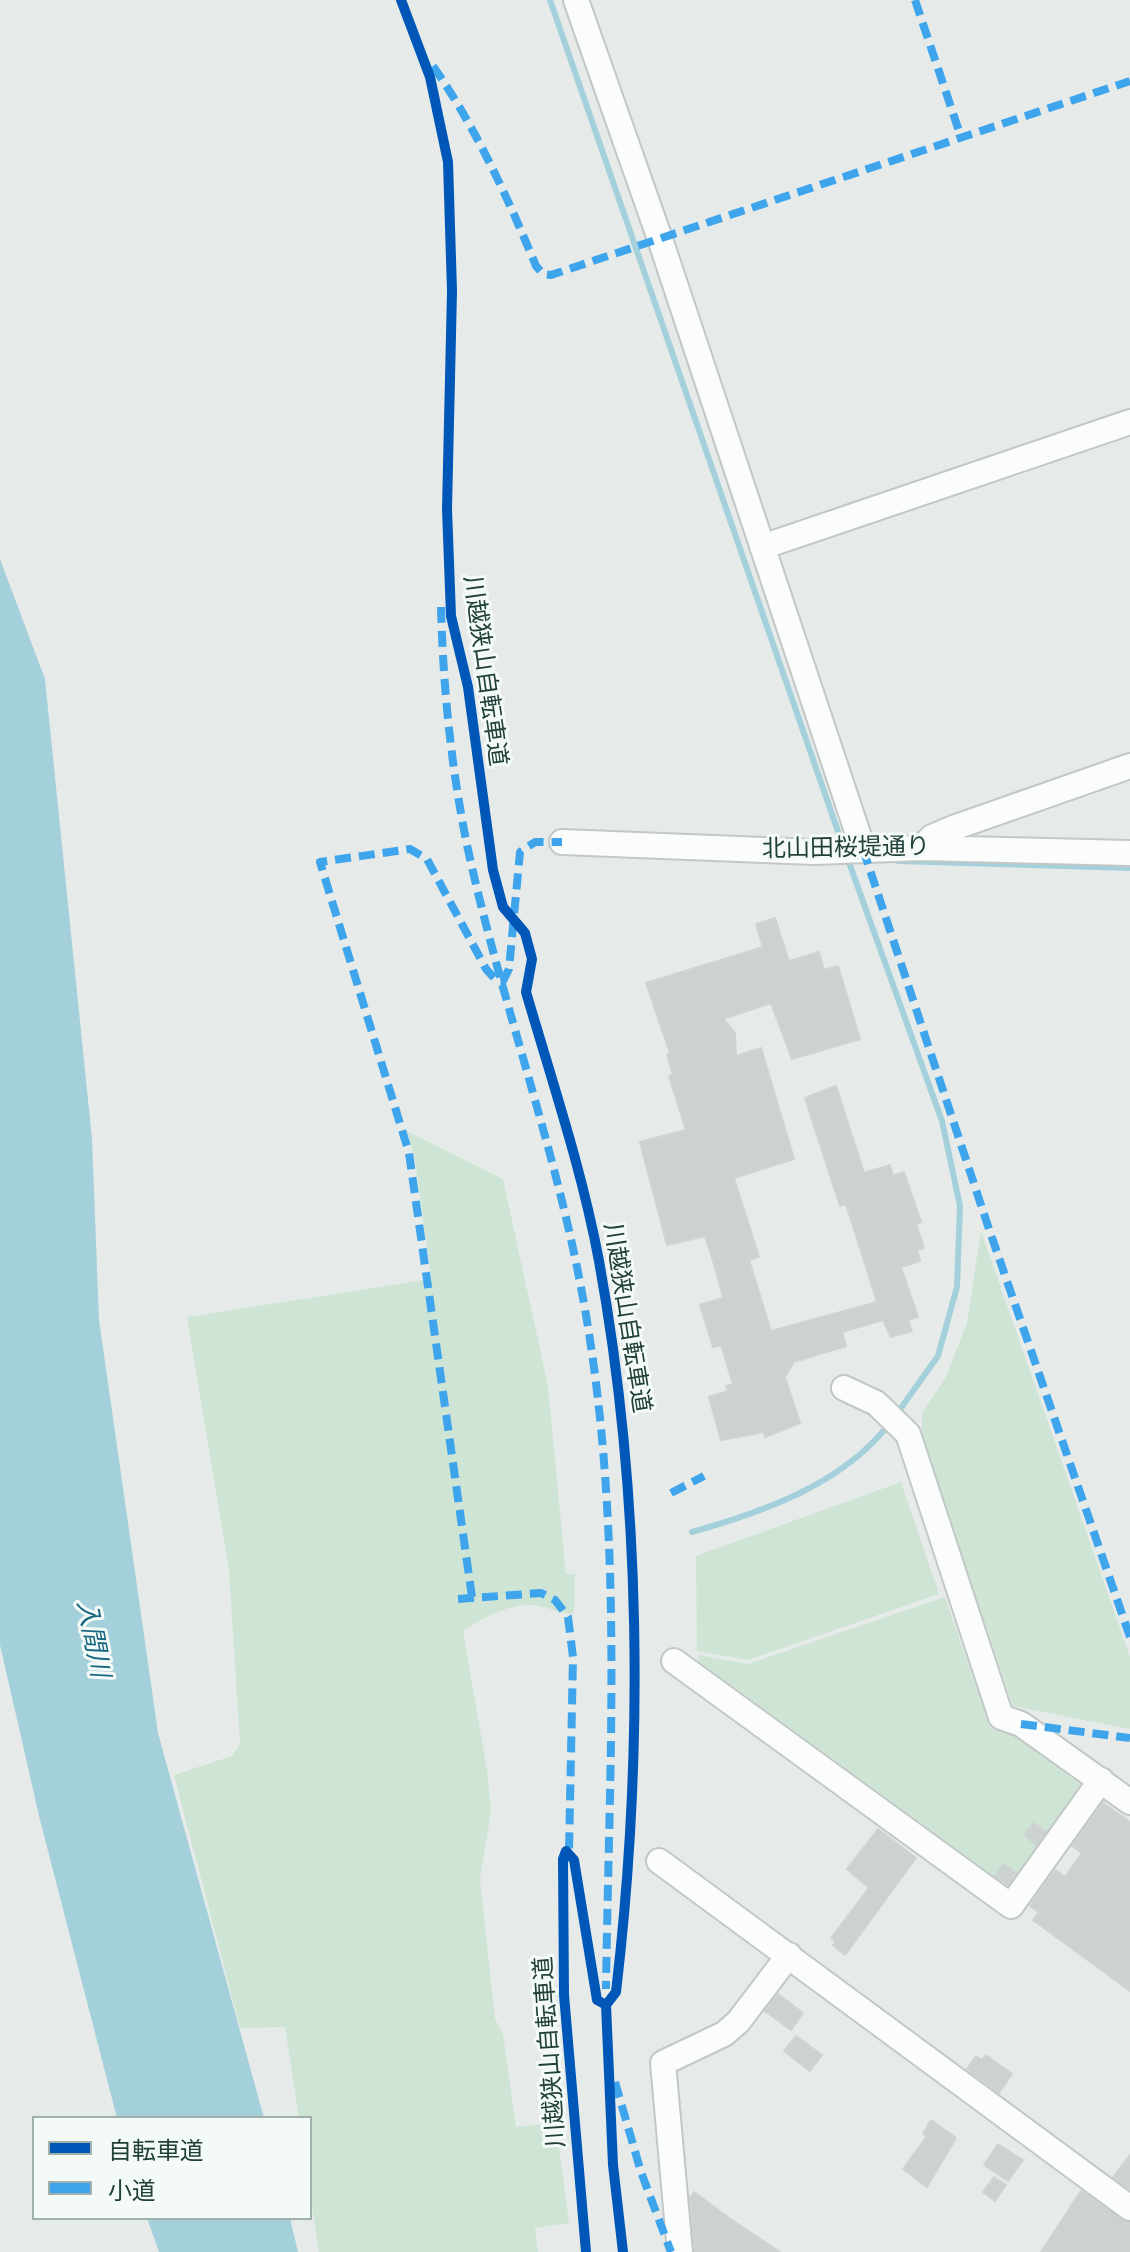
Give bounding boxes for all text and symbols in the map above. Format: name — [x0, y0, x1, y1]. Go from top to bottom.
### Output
street label: 川越狭山自転車道 — [456, 574, 512, 768]
street label: 北山田桜堤通り — [762, 833, 930, 865]
street label: 川越狭山自転車道 — [597, 1221, 655, 1415]
water label: 入間川 — [69, 1598, 115, 1680]
street label: 川越狭山自転車道 — [530, 1955, 572, 2149]
legend — [32, 2116, 312, 2220]
text: 自転車道 — [108, 2136, 204, 2166]
text: 小道 — [108, 2176, 156, 2206]

